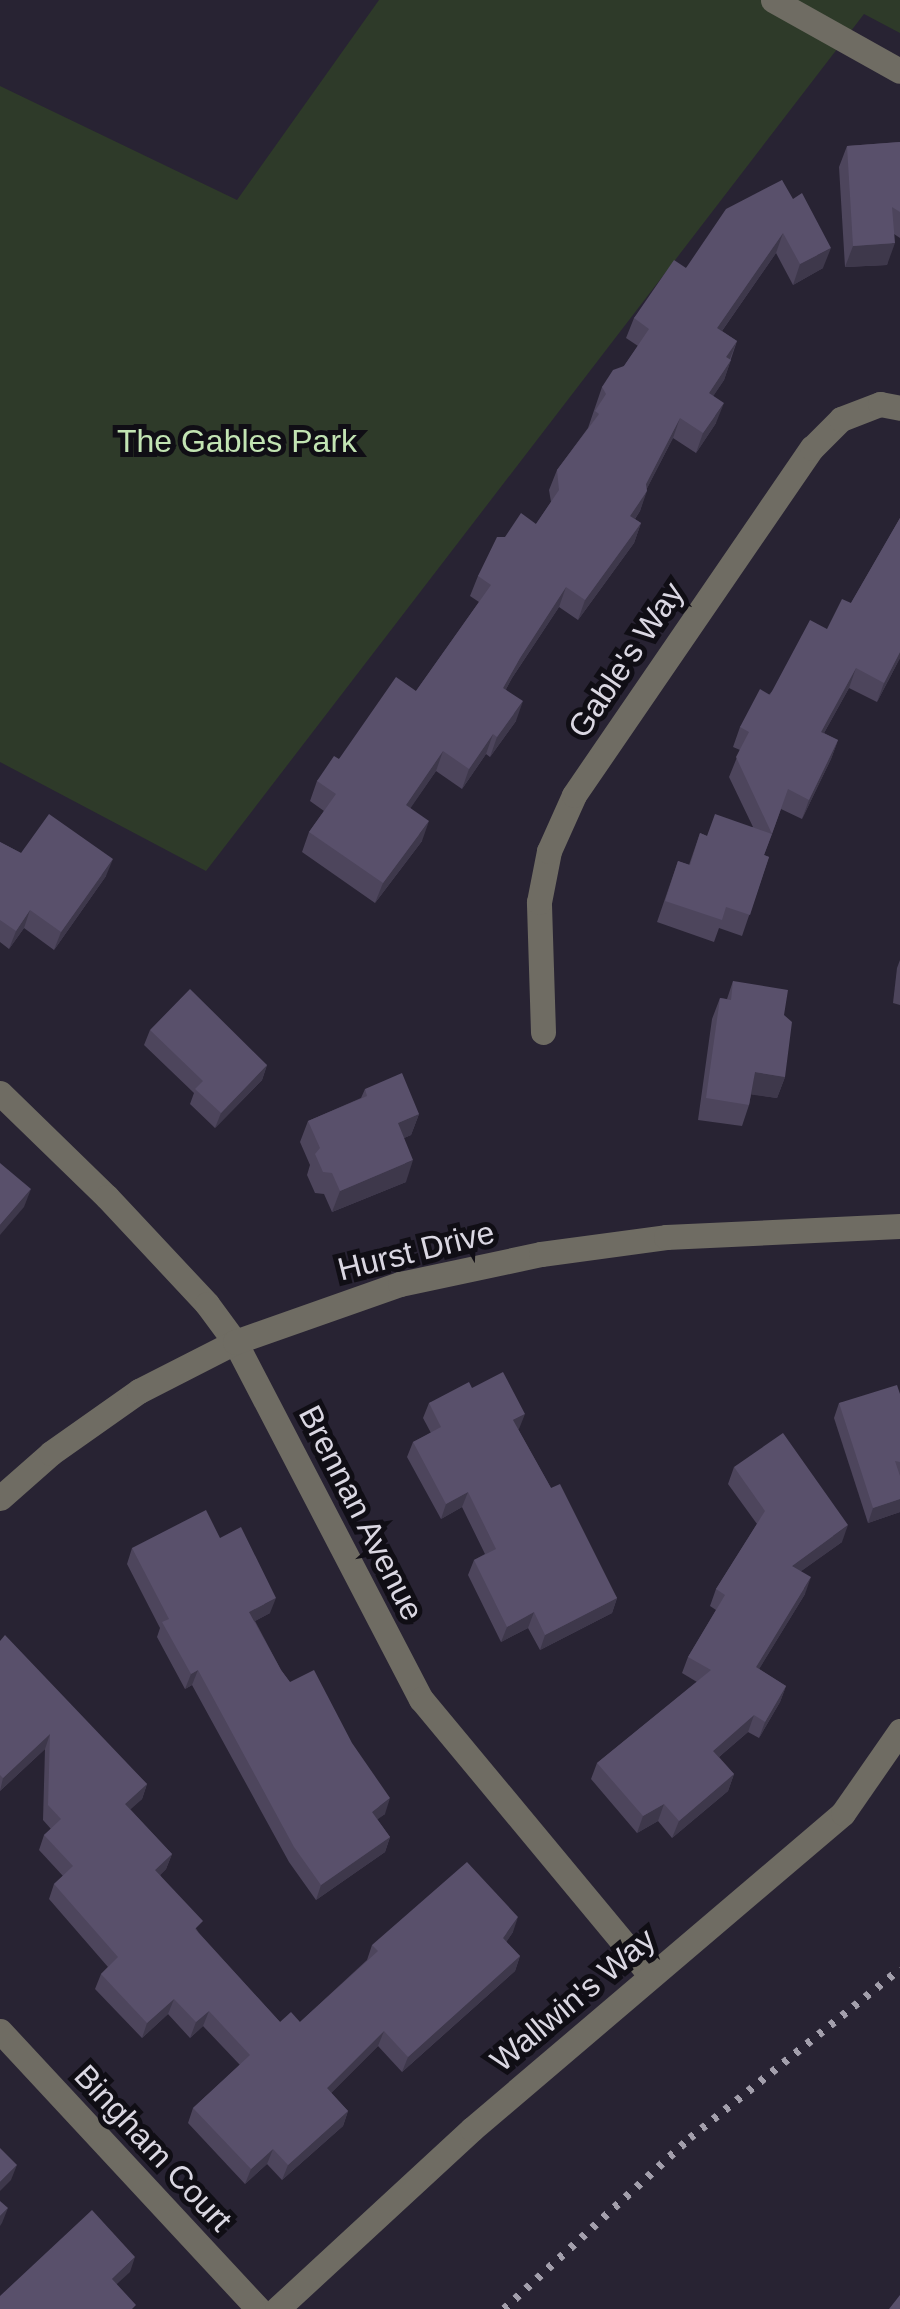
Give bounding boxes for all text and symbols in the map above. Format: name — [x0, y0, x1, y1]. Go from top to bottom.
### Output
park label: The Gables Park — [117, 422, 357, 460]
street label: Gable's Way — [560, 575, 692, 745]
street label: Hurst Drive — [334, 1213, 498, 1289]
street label: Brennan Avenue — [290, 1398, 432, 1628]
street label: Wallwin's Way — [483, 1920, 663, 2080]
street label: Bingham Court — [66, 2057, 240, 2239]

